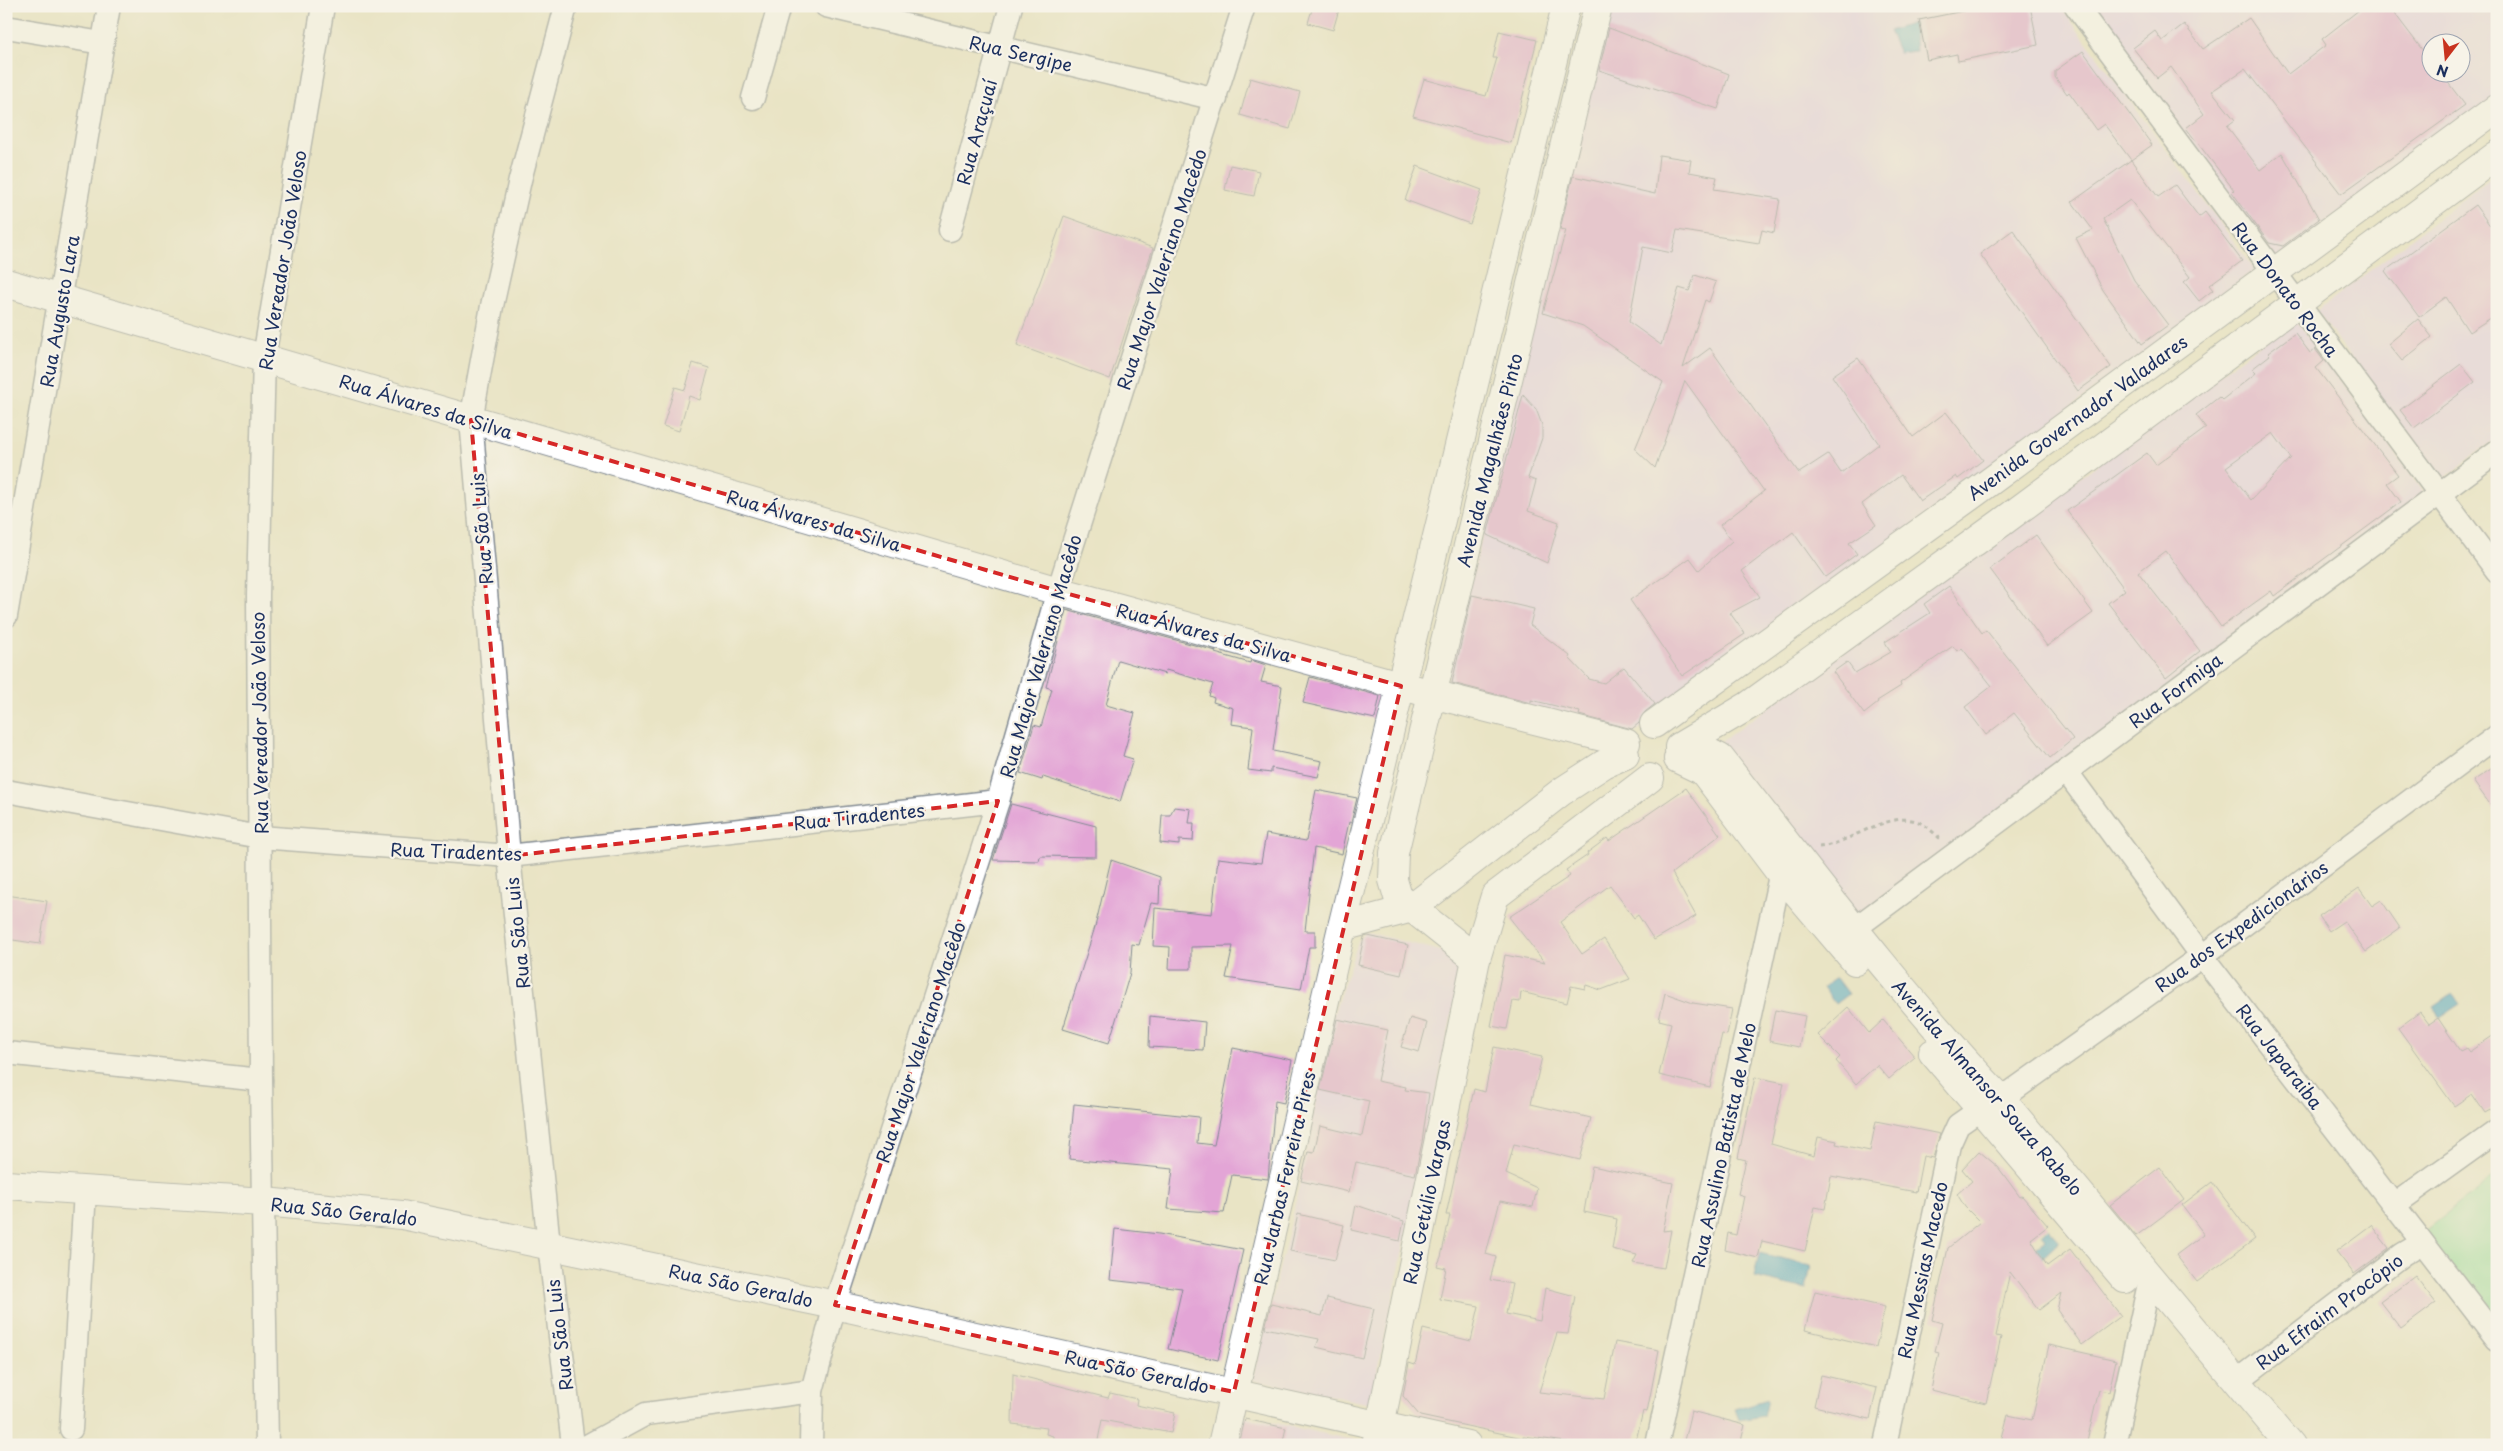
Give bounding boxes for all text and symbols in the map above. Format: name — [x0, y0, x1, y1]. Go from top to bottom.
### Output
street label: Rua Sergipe — [967, 28, 1075, 78]
north arrow — [2420, 32, 2470, 82]
text: N — [2434, 59, 2451, 83]
street label: Rua Araçuaí — [949, 76, 1003, 188]
street label: Rua Major Valeriano Macêdo — [1109, 145, 1213, 393]
street label: Rua Vereador João Veloso — [251, 148, 313, 372]
street label: Rua Donato Rocha — [2226, 216, 2346, 363]
street label: Rua Augusto Lara — [32, 232, 86, 389]
street label: Avenida Governador Valadares — [1961, 328, 2193, 506]
street label: Avenida Magalhães Pinto — [1449, 350, 1529, 570]
street label: Rua Álvares da Silva — [336, 367, 516, 445]
street label: Rua São Luis — [463, 472, 499, 586]
street label: Rua Álvares da Silva — [724, 482, 904, 558]
street label: Rua Major Valeriano Macêdo — [992, 531, 1088, 781]
street label: Rua Álvares da Silva — [1113, 596, 1295, 668]
street label: Rua Vereador João Veloso — [244, 612, 274, 834]
street label: Rua Formiga — [2123, 646, 2227, 734]
street label: Rua Tiradentes — [792, 796, 926, 836]
street label: Rua Tiradentes — [390, 835, 522, 867]
street label: Rua dos Expedicionários — [2149, 854, 2333, 998]
street label: Rua São Luis — [498, 876, 536, 990]
street label: Rua Major Valeriano Macêdo — [868, 918, 972, 1166]
street label: Avenida Almansor Souza Rabelo — [1886, 973, 2090, 1201]
street label: Rua Japaraiba — [2230, 998, 2330, 1115]
street label: Rua Assulino Batista de Melo — [1684, 1020, 1762, 1270]
street label: Rua Jarbas Ferreira Pires — [1246, 1068, 1322, 1288]
street label: Rua Getúlio Vargas — [1395, 1117, 1457, 1287]
street label: Rua Messias Macedo — [1890, 1179, 1954, 1361]
street label: Rua São Geraldo — [269, 1190, 419, 1232]
street label: Rua Efraim Procópio — [2250, 1247, 2408, 1375]
street label: Rua São Geraldo — [666, 1257, 816, 1313]
street label: Rua São Luis — [539, 1278, 579, 1392]
street label: Rua São Geraldo — [1062, 1343, 1212, 1399]

